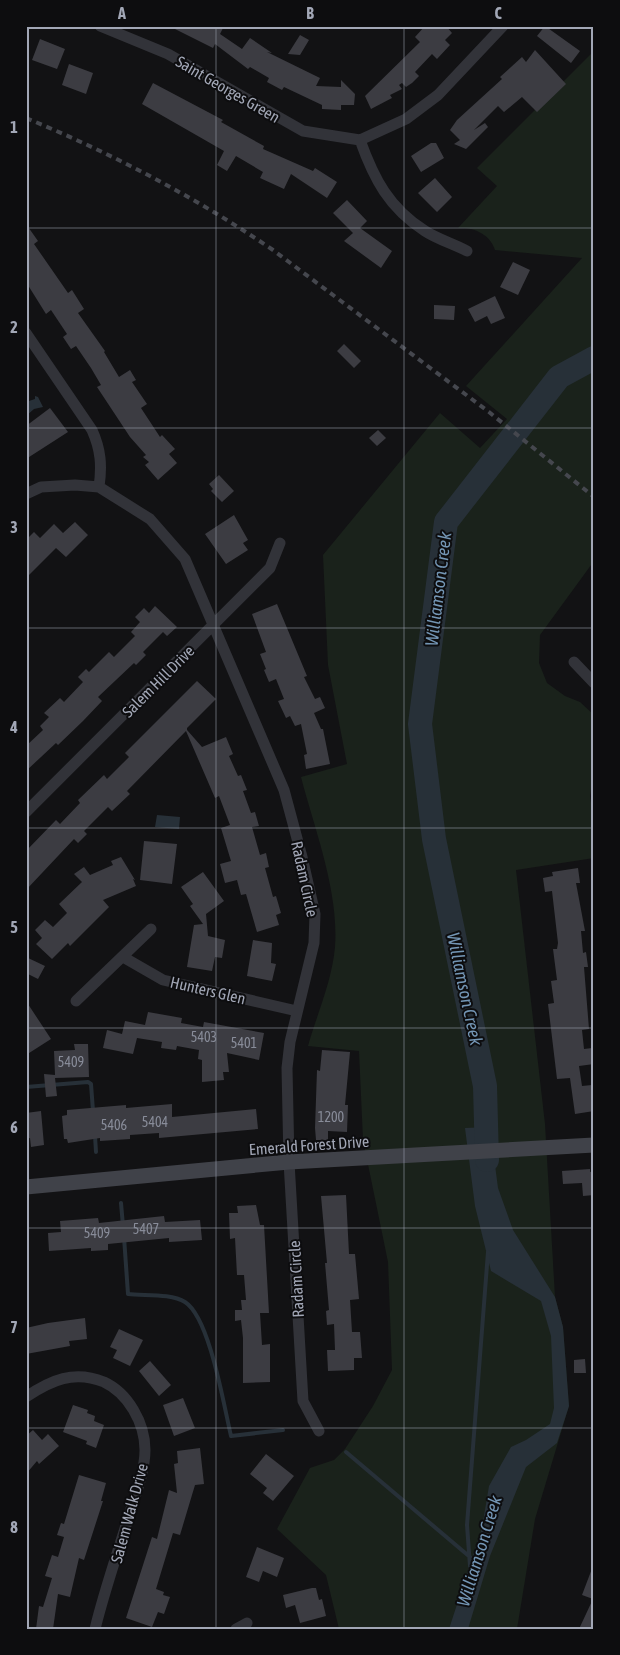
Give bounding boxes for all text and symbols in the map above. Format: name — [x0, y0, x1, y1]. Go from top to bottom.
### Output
text: A — [117, 4, 126, 22]
text: B — [306, 4, 314, 22]
text: C — [494, 4, 502, 22]
street label: Saint Georges Green — [172, 52, 283, 127]
text: 1 — [10, 118, 18, 136]
text: 2 — [10, 318, 18, 336]
text: 3 — [10, 518, 18, 536]
water label: Williamson Creek — [421, 530, 456, 647]
street label: Salem Hill Drive — [118, 641, 198, 721]
text: 4 — [9, 718, 18, 736]
street label: Radam Circle — [288, 839, 322, 919]
text: 5 — [10, 918, 18, 936]
water label: Williamson Creek — [443, 931, 487, 1048]
street label: Hunters Glen — [169, 973, 247, 1007]
house number: 5403 — [191, 1029, 217, 1045]
house number: 5401 — [231, 1035, 257, 1051]
house number: 5409 — [58, 1054, 84, 1070]
house number: 1200 — [318, 1109, 345, 1125]
house number: 5404 — [142, 1114, 169, 1130]
house number: 5406 — [101, 1117, 128, 1133]
text: 6 — [10, 1118, 18, 1136]
street label: Emerald Forest Drive — [248, 1132, 370, 1158]
house number: 5407 — [133, 1221, 159, 1237]
house number: 5409 — [84, 1225, 110, 1241]
street label: Radam Circle — [285, 1240, 307, 1318]
text: 7 — [10, 1318, 18, 1336]
street label: Salem Walk Drive — [107, 1461, 151, 1565]
water label: Williamson Creek — [452, 1492, 506, 1609]
text: 8 — [10, 1518, 18, 1536]

